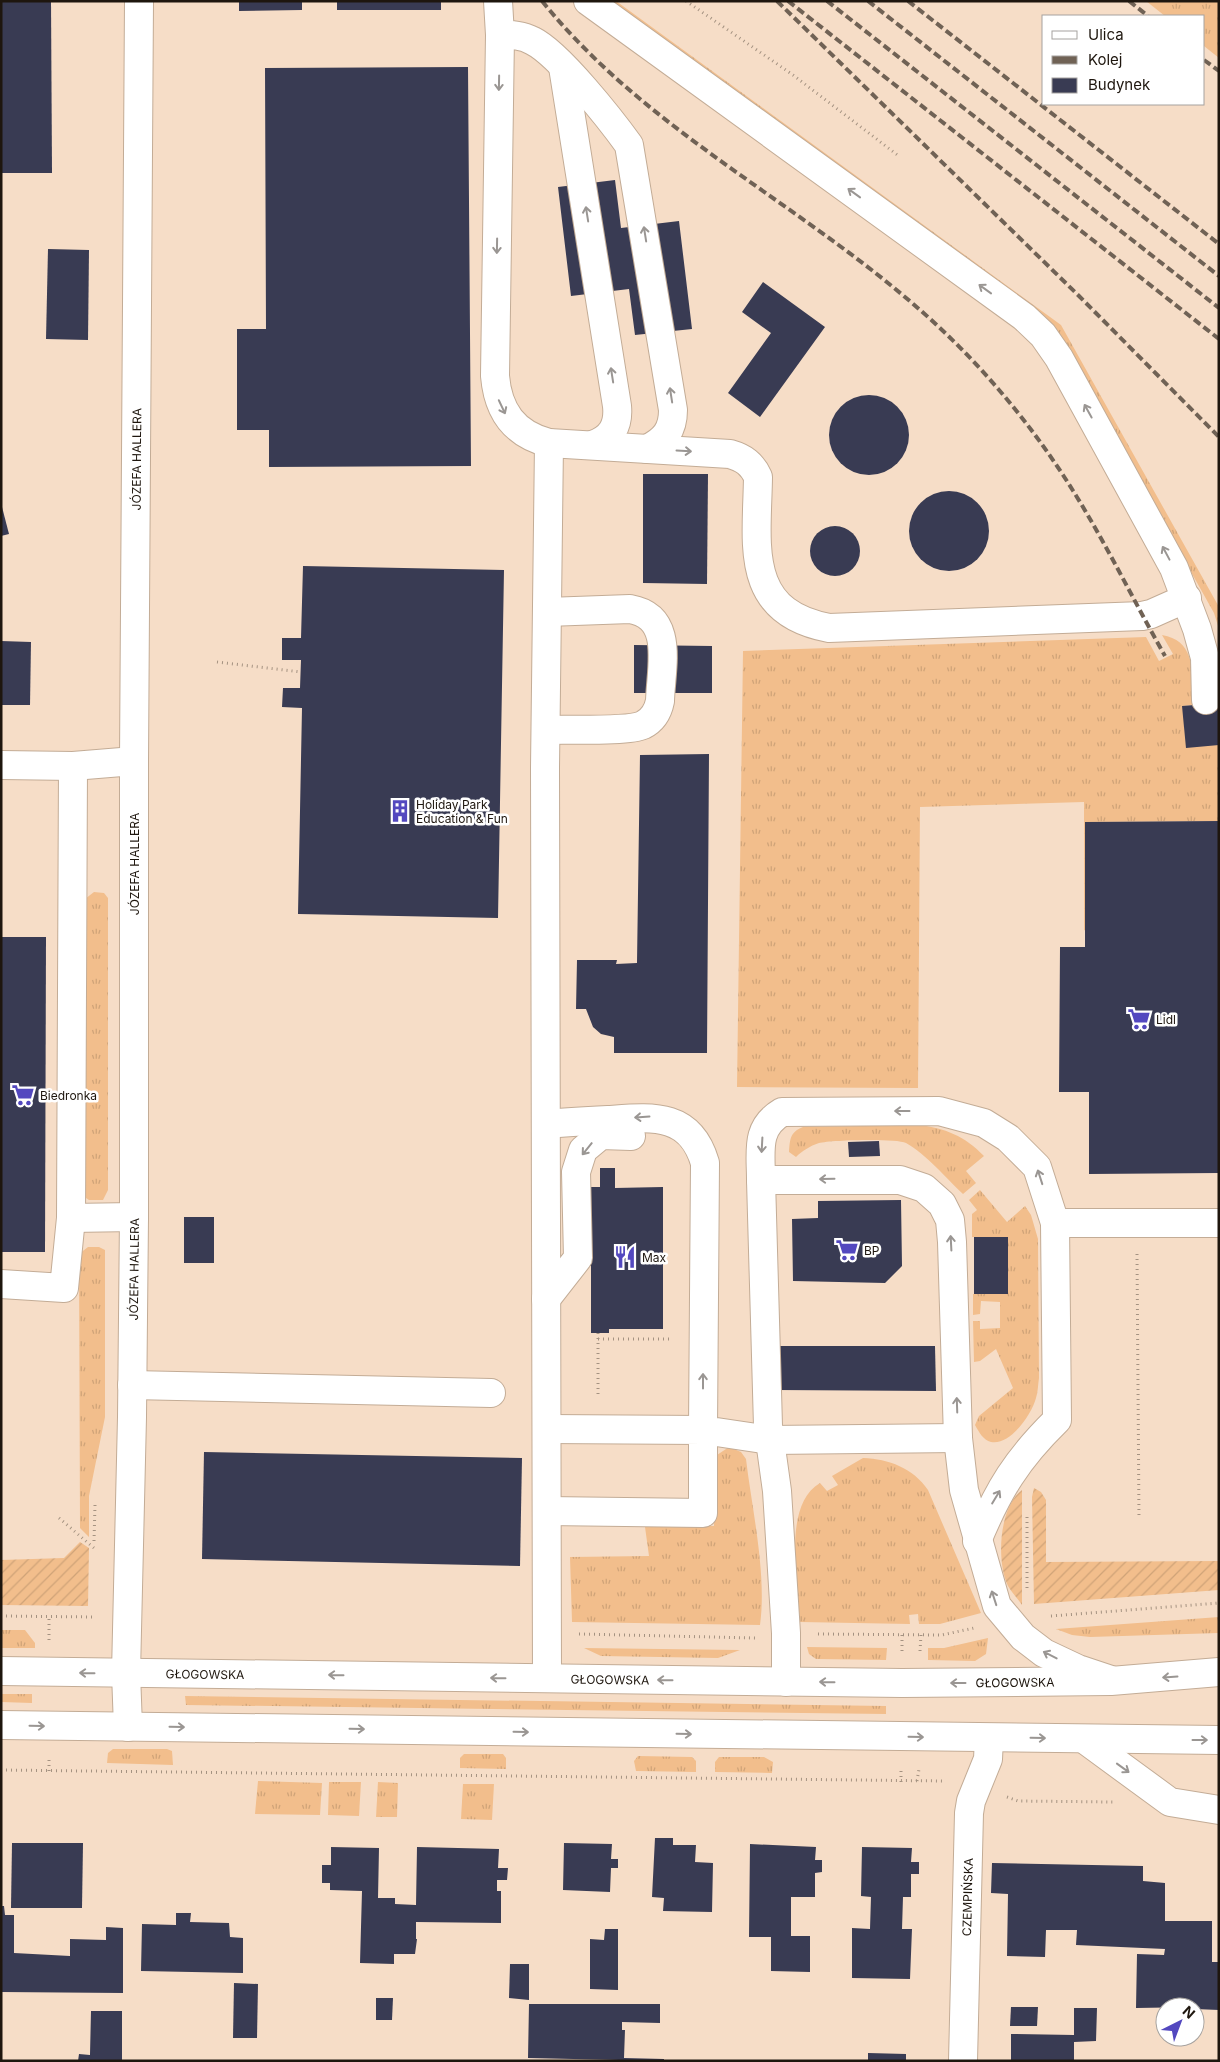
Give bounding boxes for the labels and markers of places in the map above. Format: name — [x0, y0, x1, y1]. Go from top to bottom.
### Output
place label: Holiday Park Education & Fun — [416, 797, 508, 826]
building icon: Holiday Park Education & Fun — [387, 798, 413, 824]
supermarket icon: Lidl — [1126, 1006, 1152, 1032]
place label: Lidl — [1156, 1012, 1176, 1027]
supermarket icon: Biedronka — [10, 1082, 36, 1108]
place label: Biedronka — [40, 1088, 97, 1103]
supermarket icon: BP — [834, 1237, 860, 1263]
place label: BP — [864, 1243, 880, 1258]
restaurant icon: Max — [612, 1244, 638, 1270]
place label: Max — [642, 1250, 667, 1265]

